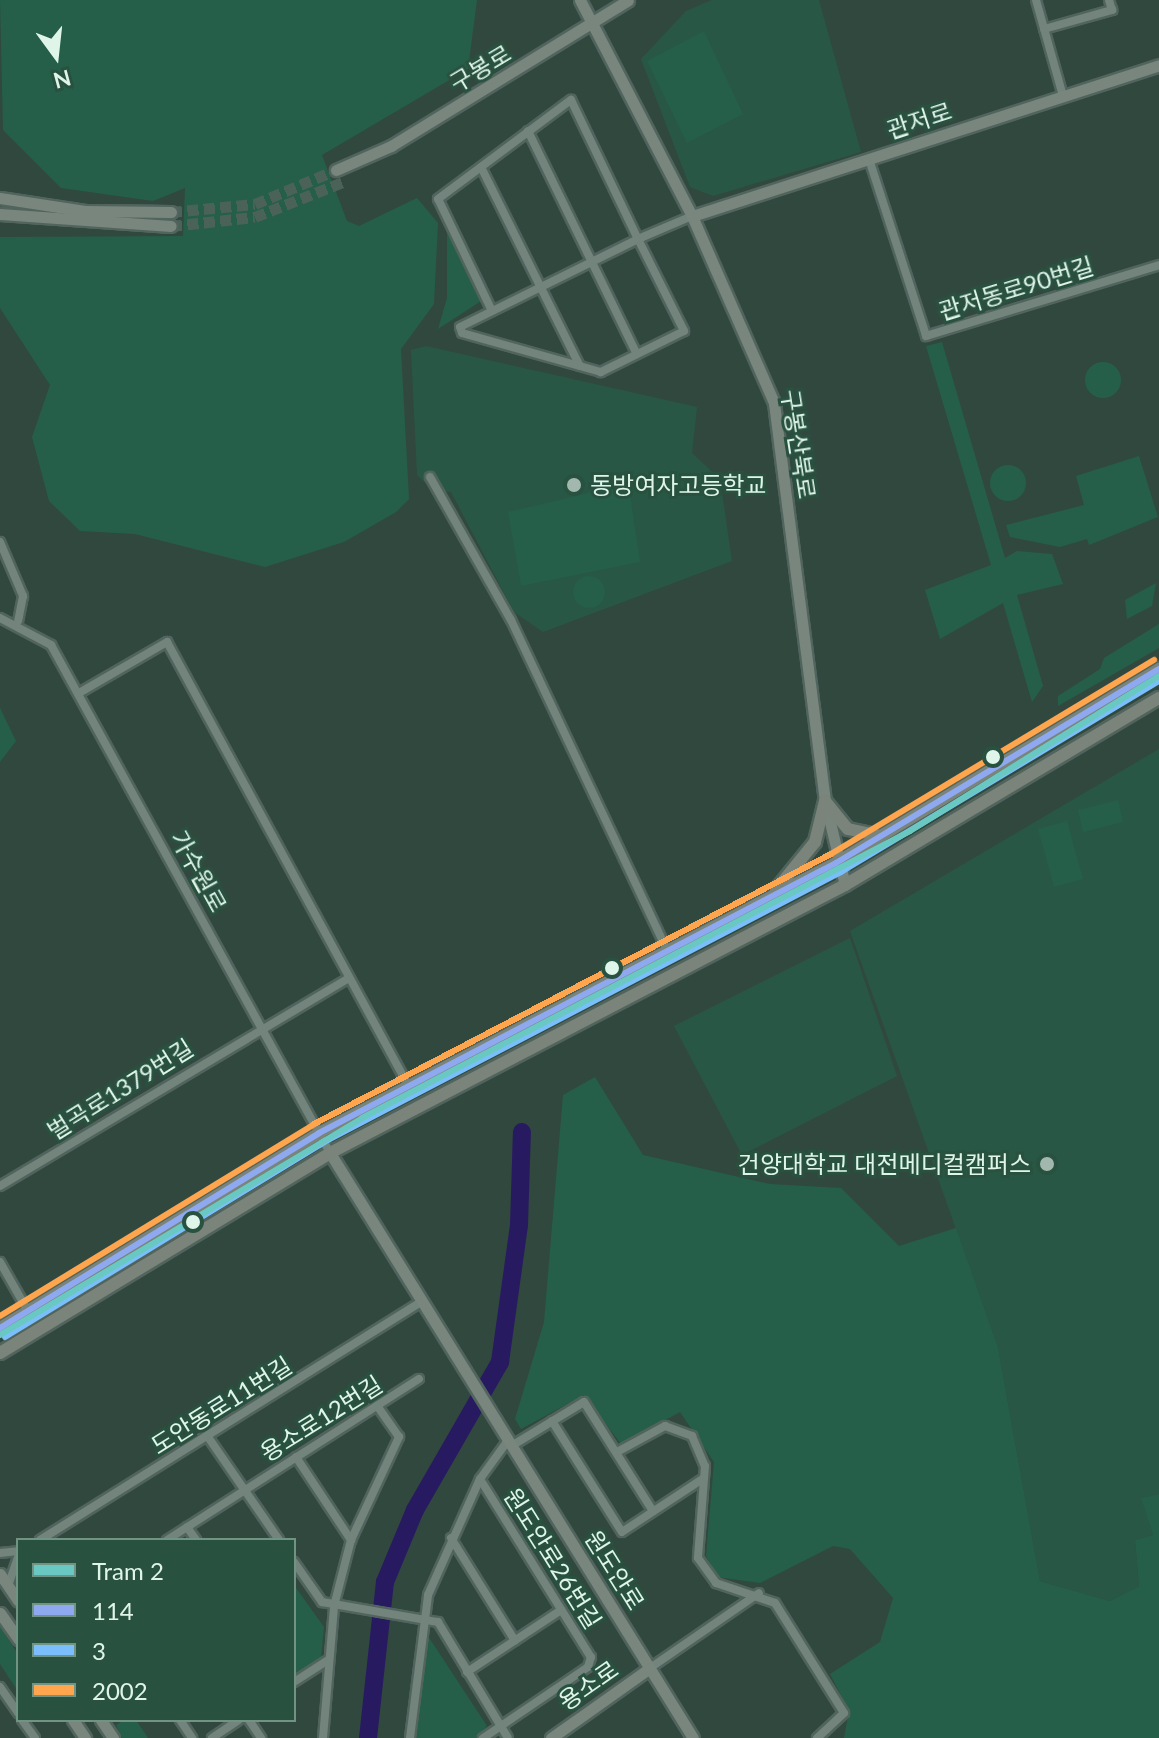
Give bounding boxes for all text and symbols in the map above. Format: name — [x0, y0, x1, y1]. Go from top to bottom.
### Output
north arrow — [16, 16, 96, 96]
street label: 구봉로 — [444, 39, 516, 97]
text: N — [51, 64, 74, 95]
street label: 관저로 — [883, 96, 955, 144]
street label: 관저동로90번길 — [935, 251, 1097, 325]
street label: 구봉산북로 — [776, 387, 822, 501]
place label: 동방여자고등학교 — [590, 471, 767, 499]
marker: 동방여자고등학교 — [565, 476, 583, 494]
unlabelled marker — [985, 749, 1001, 765]
street label: 가수원로 — [165, 825, 233, 917]
unlabelled marker — [604, 960, 620, 976]
street label: 벌곡로1379번길 — [42, 1033, 198, 1145]
place label: 건양대학교 대전메디컬캠퍼스 — [738, 1150, 1031, 1178]
marker: 건양대학교 대전메디컬캠퍼스 — [1038, 1155, 1056, 1173]
unlabelled marker — [185, 1214, 201, 1230]
street label: 도안동로11번길 — [145, 1350, 297, 1460]
street label: 용소로12번길 — [255, 1369, 387, 1467]
street label: 원도안로26번길 — [498, 1482, 608, 1634]
street label: 원도안로 — [579, 1525, 651, 1615]
legend — [16, 1538, 296, 1722]
text: Tram 2 — [92, 1556, 164, 1585]
text: 114 — [92, 1596, 134, 1625]
text: 3 — [92, 1636, 106, 1665]
street label: 용소로 — [553, 1654, 623, 1716]
text: 2002 — [92, 1676, 148, 1705]

